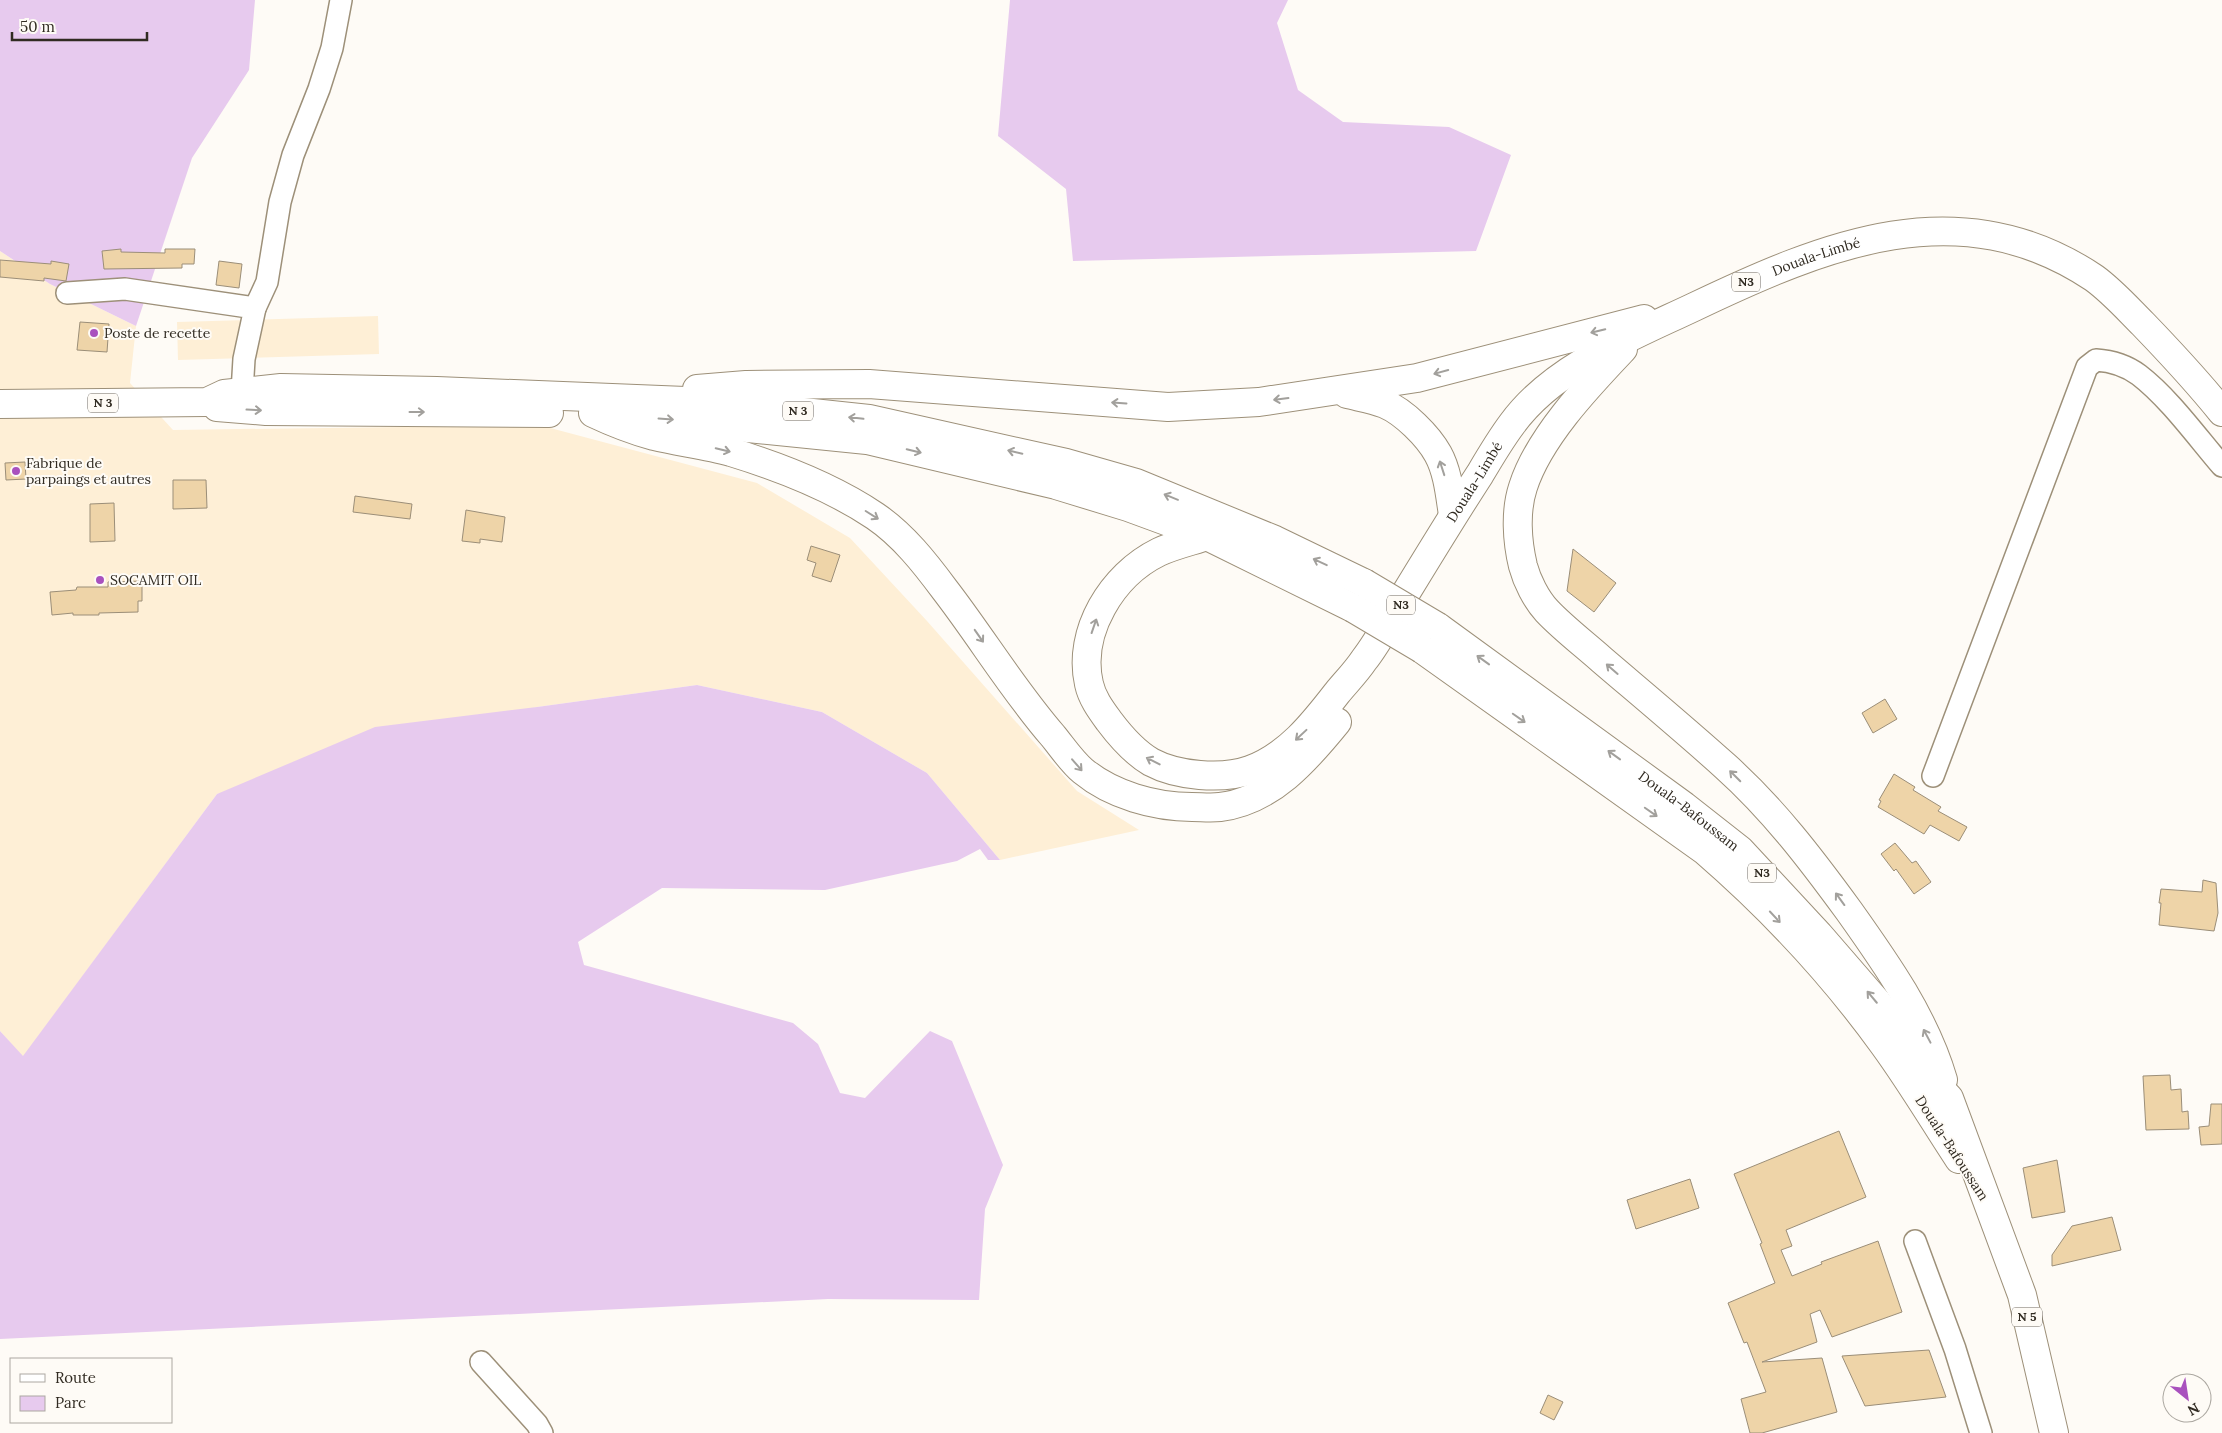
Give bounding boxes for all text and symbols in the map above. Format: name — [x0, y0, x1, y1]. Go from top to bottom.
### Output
scale bar — [12, 10, 148, 42]
text: 50 m — [20, 17, 55, 36]
street label: Douala-Limbé — [1769, 233, 1863, 280]
road number: N3 — [1732, 272, 1760, 292]
place label: Poste de recette — [104, 324, 211, 342]
marker: Poste de recette — [88, 327, 100, 339]
one-way arrow — [1590, 327, 1606, 336]
one-way arrow — [1433, 368, 1449, 377]
road number: N 3 — [88, 393, 118, 412]
one-way arrow — [1273, 394, 1289, 404]
one-way arrow — [1111, 398, 1127, 408]
road number: N 3 — [783, 402, 813, 421]
one-way arrow — [246, 405, 262, 415]
one-way arrow — [408, 407, 424, 417]
one-way arrow — [849, 413, 865, 423]
one-way arrow — [658, 414, 674, 424]
street label: Douala-Limbé — [1442, 438, 1507, 526]
one-way arrow — [715, 446, 731, 455]
one-way arrow — [905, 447, 921, 456]
one-way arrow — [1008, 447, 1024, 456]
place label: Fabrique de parpaings et autres — [26, 454, 151, 488]
one-way arrow — [1437, 460, 1447, 476]
marker: Fabrique de parpaings et autres — [10, 465, 22, 477]
one-way arrow — [1164, 492, 1179, 501]
one-way arrow — [864, 510, 878, 520]
one-way arrow — [1313, 556, 1328, 566]
place label: SOCAMIT OIL — [110, 571, 201, 589]
marker: SOCAMIT OIL — [94, 574, 106, 586]
road number: N3 — [1387, 596, 1415, 614]
one-way arrow — [1090, 618, 1099, 634]
one-way arrow — [974, 628, 984, 642]
one-way arrow — [1477, 654, 1490, 665]
one-way arrow — [1606, 663, 1619, 674]
one-way arrow — [1512, 713, 1526, 723]
one-way arrow — [1295, 729, 1308, 741]
one-way arrow — [1608, 750, 1622, 760]
one-way arrow — [1146, 756, 1161, 765]
one-way arrow — [1071, 758, 1083, 771]
street label: Douala-Bafoussam — [1635, 767, 1743, 855]
one-way arrow — [1728, 770, 1741, 782]
one-way arrow — [1644, 807, 1658, 817]
road number: N3 — [1748, 864, 1776, 882]
one-way arrow — [1835, 892, 1845, 906]
one-way arrow — [1769, 910, 1781, 923]
one-way arrow — [1866, 990, 1878, 1003]
one-way arrow — [1922, 1029, 1931, 1044]
street label: Douala-Bafoussam — [1911, 1092, 1993, 1204]
road number: N 5 — [2012, 1308, 2042, 1326]
legend — [10, 1358, 172, 1423]
text: Route — [55, 1368, 96, 1387]
north arrow — [2162, 1373, 2212, 1423]
text: Parc — [55, 1393, 86, 1412]
text: N — [2184, 1399, 2203, 1420]

